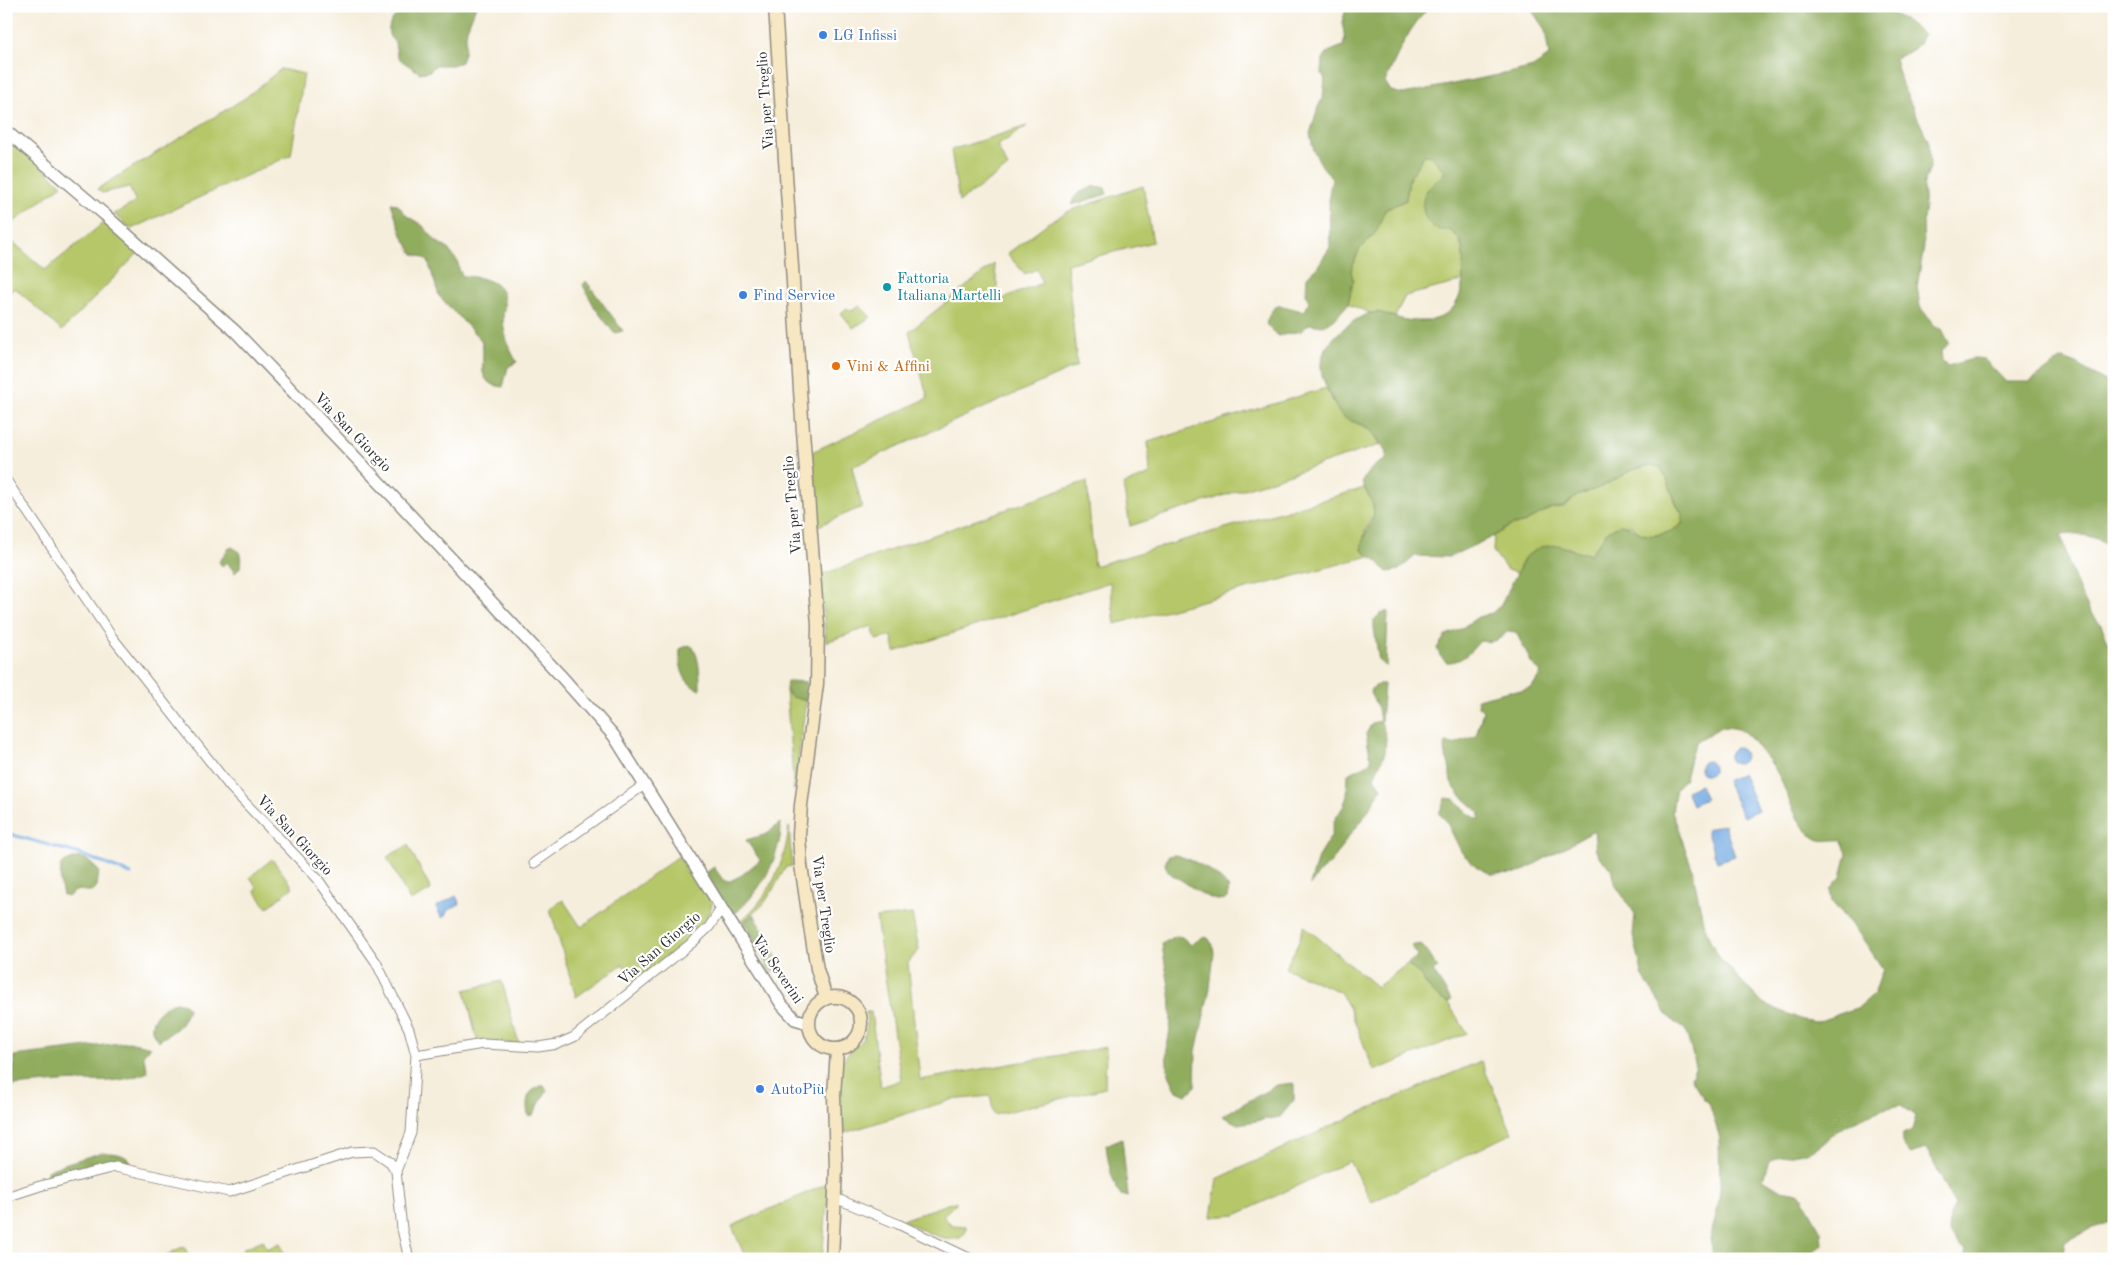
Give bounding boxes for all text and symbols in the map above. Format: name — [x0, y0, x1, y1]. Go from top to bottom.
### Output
marker: LG Infissi — [817, 29, 829, 41]
place label: LG Infissi — [833, 29, 897, 44]
street label: Via per Treglio — [756, 51, 777, 151]
place label: Fattoria Italiana Martelli — [897, 272, 1001, 304]
marker: Fattoria Italiana Martelli — [881, 281, 893, 293]
marker: Find Service — [737, 289, 749, 301]
place label: Find Service — [753, 289, 835, 304]
marker: Vini & Affini — [830, 360, 842, 372]
place label: Vini & Affini — [846, 360, 930, 375]
street label: Via San Giorgio — [311, 391, 393, 476]
street label: Via per Treglio — [782, 455, 805, 555]
street label: Via San Giorgio — [253, 793, 335, 879]
street label: Via per Treglio — [808, 854, 837, 954]
street label: Via San Giorgio — [616, 909, 704, 989]
street label: Via Severini — [748, 933, 805, 1007]
marker: AutoPiù — [754, 1083, 766, 1095]
place label: AutoPiù — [770, 1083, 824, 1098]

